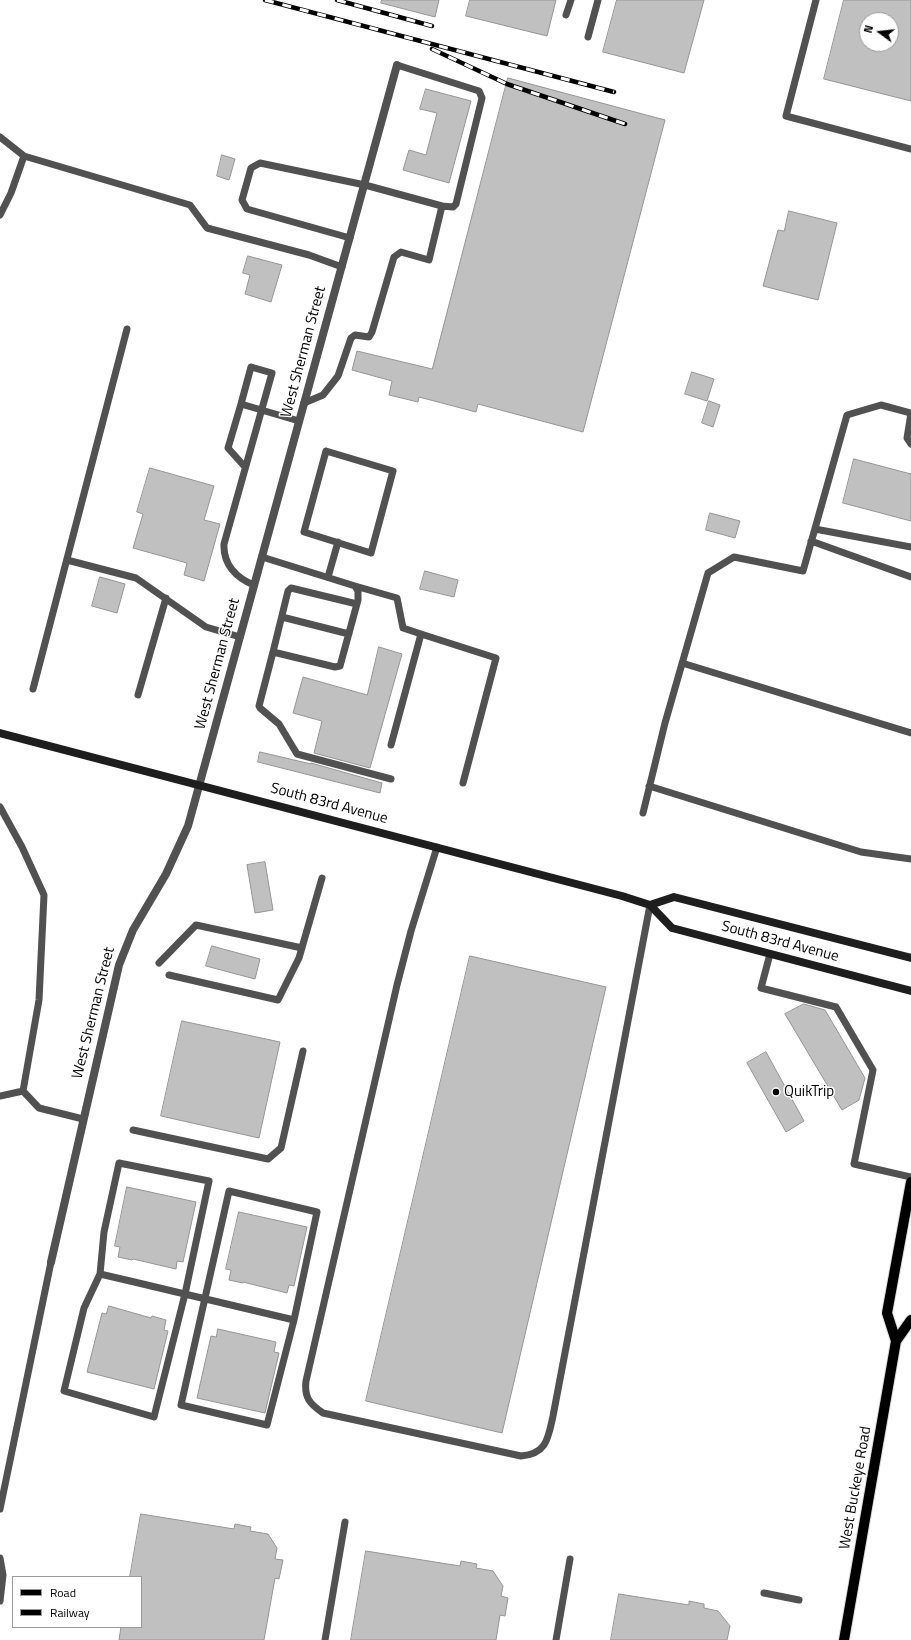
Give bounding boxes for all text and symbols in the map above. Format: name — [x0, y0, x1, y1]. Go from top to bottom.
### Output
north arrow — [859, 12, 899, 52]
text: N — [860, 23, 877, 35]
street label: West Sherman Street — [278, 284, 330, 420]
street label: West Sherman Street — [192, 596, 244, 732]
street label: South 83rd Avenue — [268, 780, 390, 828]
street label: South 83rd Avenue — [719, 918, 841, 966]
street label: West Sherman Street — [69, 945, 119, 1081]
place label: QuikTrip — [784, 1083, 834, 1101]
marker: QuikTrip — [771, 1087, 781, 1097]
street label: West Buckeye Road — [836, 1425, 876, 1551]
legend — [12, 1576, 142, 1628]
text: Road — [50, 1583, 76, 1602]
text: Railway — [50, 1603, 90, 1622]

